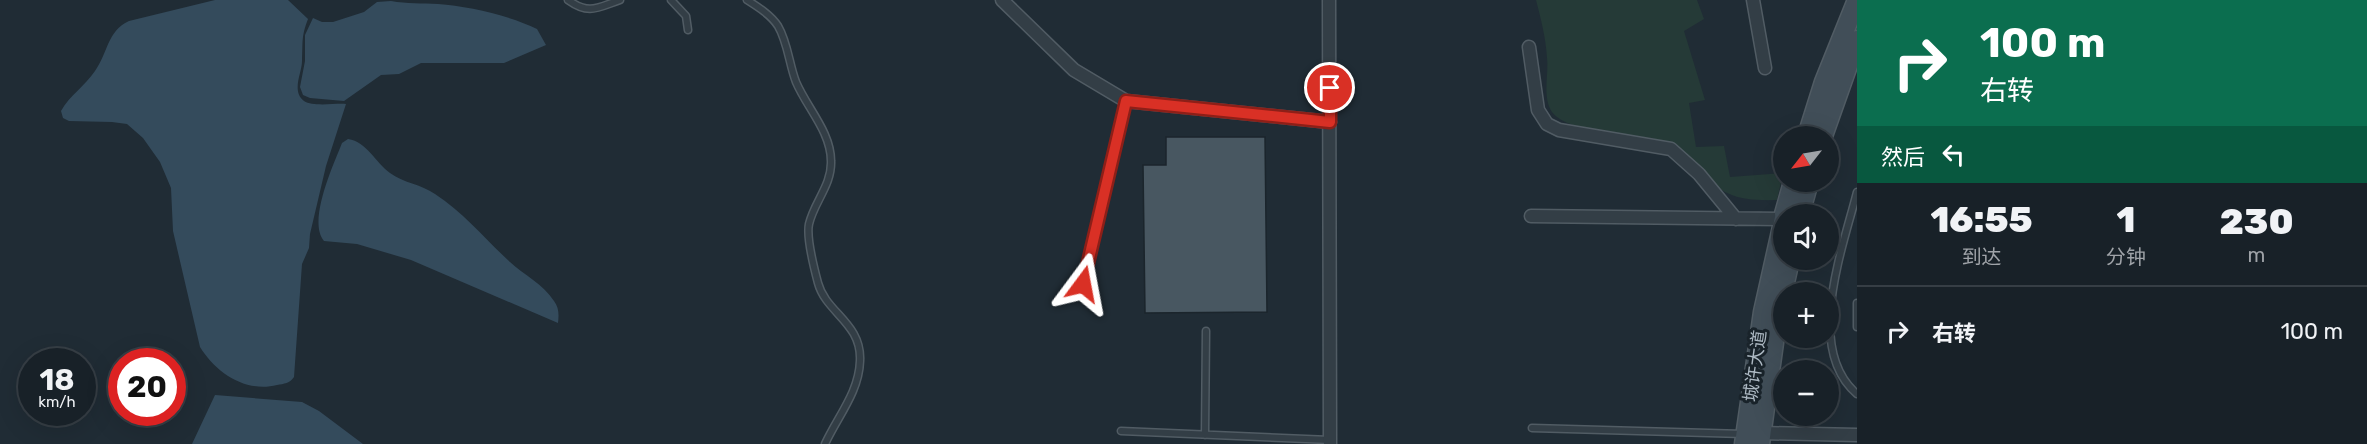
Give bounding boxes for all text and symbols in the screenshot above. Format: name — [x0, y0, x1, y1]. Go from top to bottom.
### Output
text: 100 m — [1980, 18, 2105, 68]
icon: right — [1881, 24, 1959, 102]
pin — [1304, 62, 1355, 113]
icon: arrive — [1313, 71, 1346, 104]
text: 右转 — [1980, 75, 2034, 107]
north arrow — [1773, 126, 1839, 192]
map controls — [1773, 126, 1839, 426]
icon: left — [1937, 138, 1970, 171]
text: 然后 — [1881, 144, 1925, 171]
text: 16:55 — [1930, 198, 2033, 241]
text: 1 — [2117, 198, 2136, 241]
text: 230 — [2219, 200, 2294, 243]
button: sound — [1773, 204, 1839, 270]
text: m — [2248, 243, 2265, 267]
text: 到达 — [1962, 245, 2002, 269]
text: 分钟 — [2106, 245, 2146, 269]
position arrow — [1051, 252, 1115, 316]
button: + — [1773, 282, 1839, 348]
icon: right — [1881, 315, 1914, 348]
text: 100 m — [2281, 318, 2343, 345]
text: 右转 — [1932, 320, 1976, 347]
street label: 城许大道 — [1739, 329, 1771, 403]
speed limit sign: 20 — [108, 348, 186, 426]
button: − — [1773, 360, 1839, 426]
text: 18 — [39, 362, 75, 398]
text: km/h — [38, 393, 76, 411]

